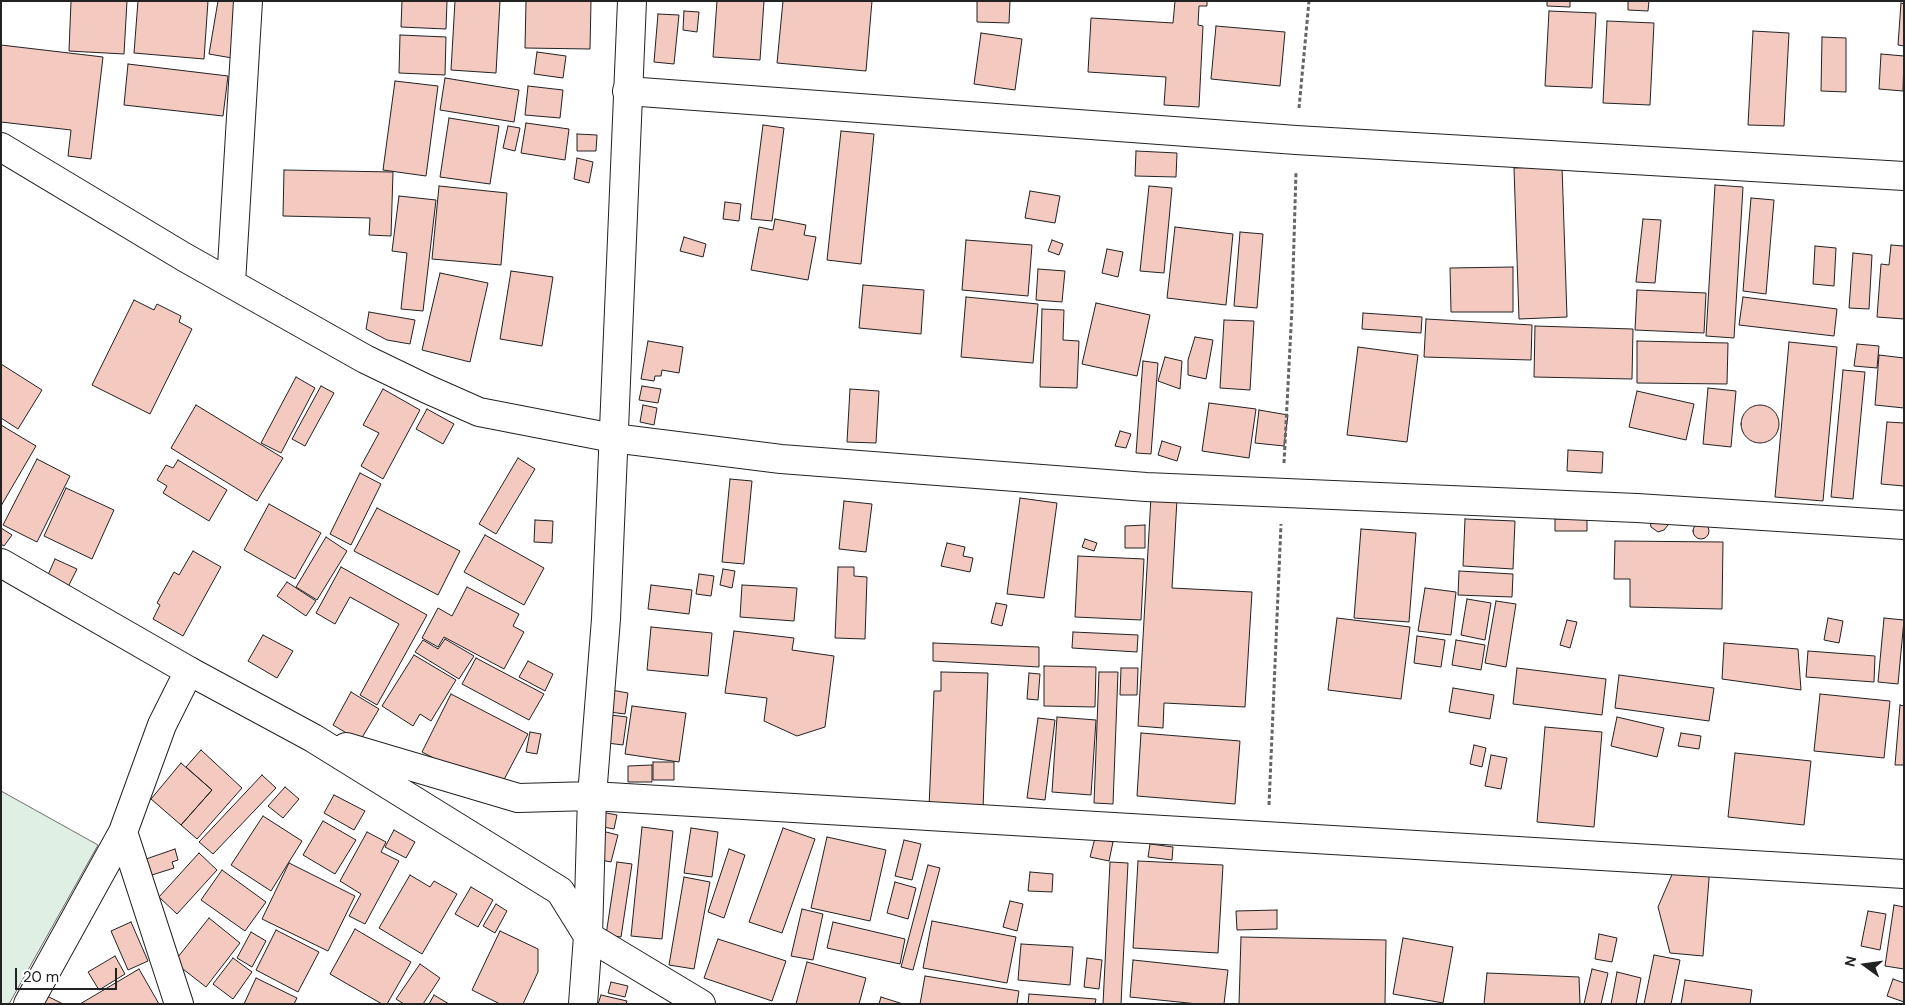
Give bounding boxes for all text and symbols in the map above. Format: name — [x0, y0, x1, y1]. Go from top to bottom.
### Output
north arrow — [1840, 940, 1890, 990]
text: N — [1840, 954, 1860, 969]
scale bar — [18, 958, 120, 990]
text: 20 m — [23, 967, 59, 987]

